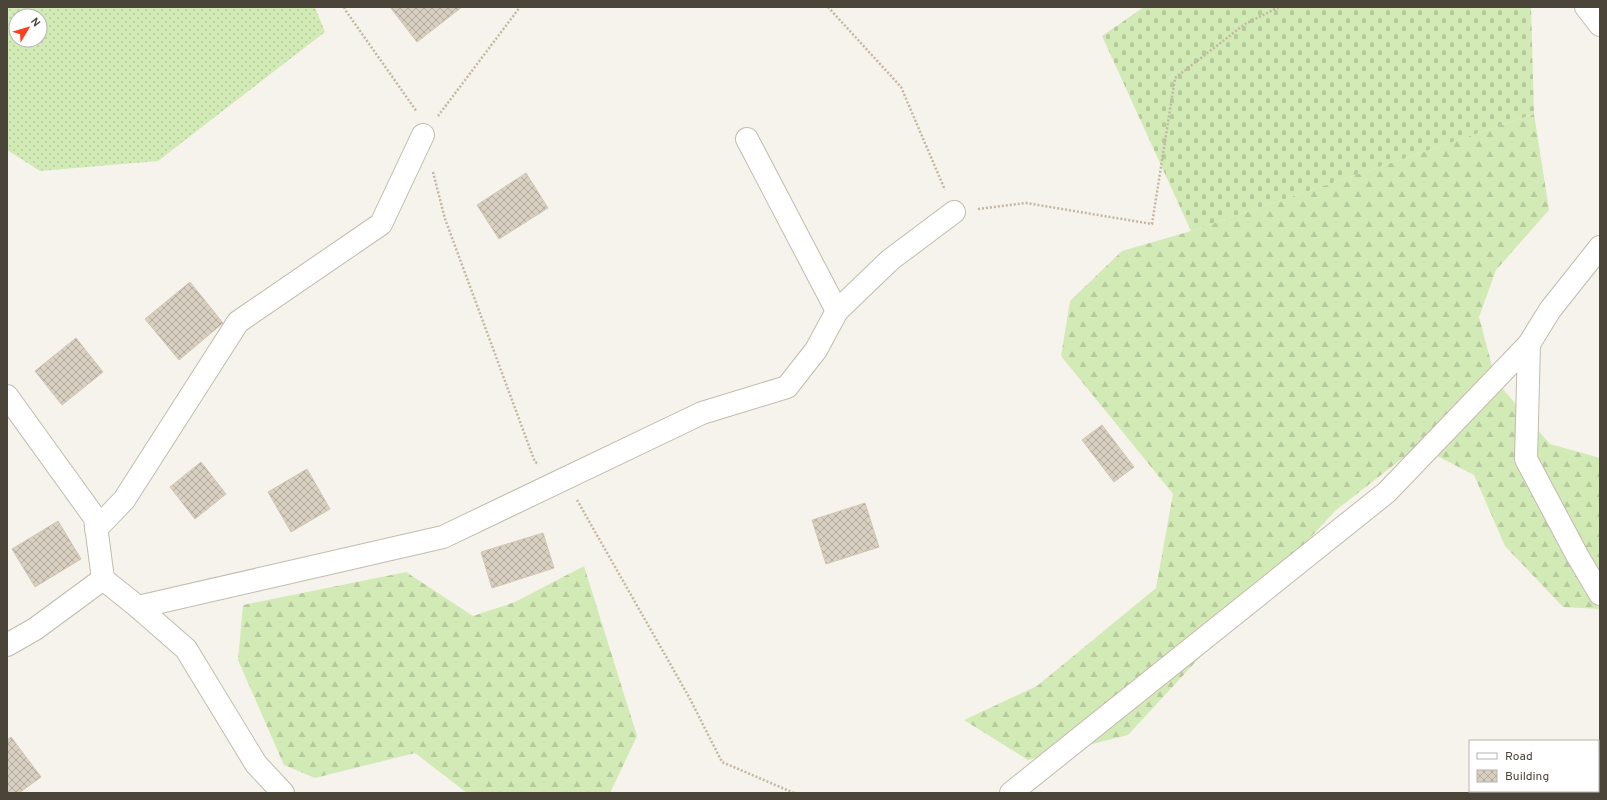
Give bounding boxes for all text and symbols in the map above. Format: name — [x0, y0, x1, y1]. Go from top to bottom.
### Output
north arrow — [8, 8, 48, 48]
text: N — [27, 15, 43, 30]
legend — [1469, 740, 1599, 792]
text: Road — [1505, 749, 1533, 765]
text: Building — [1505, 769, 1549, 785]

